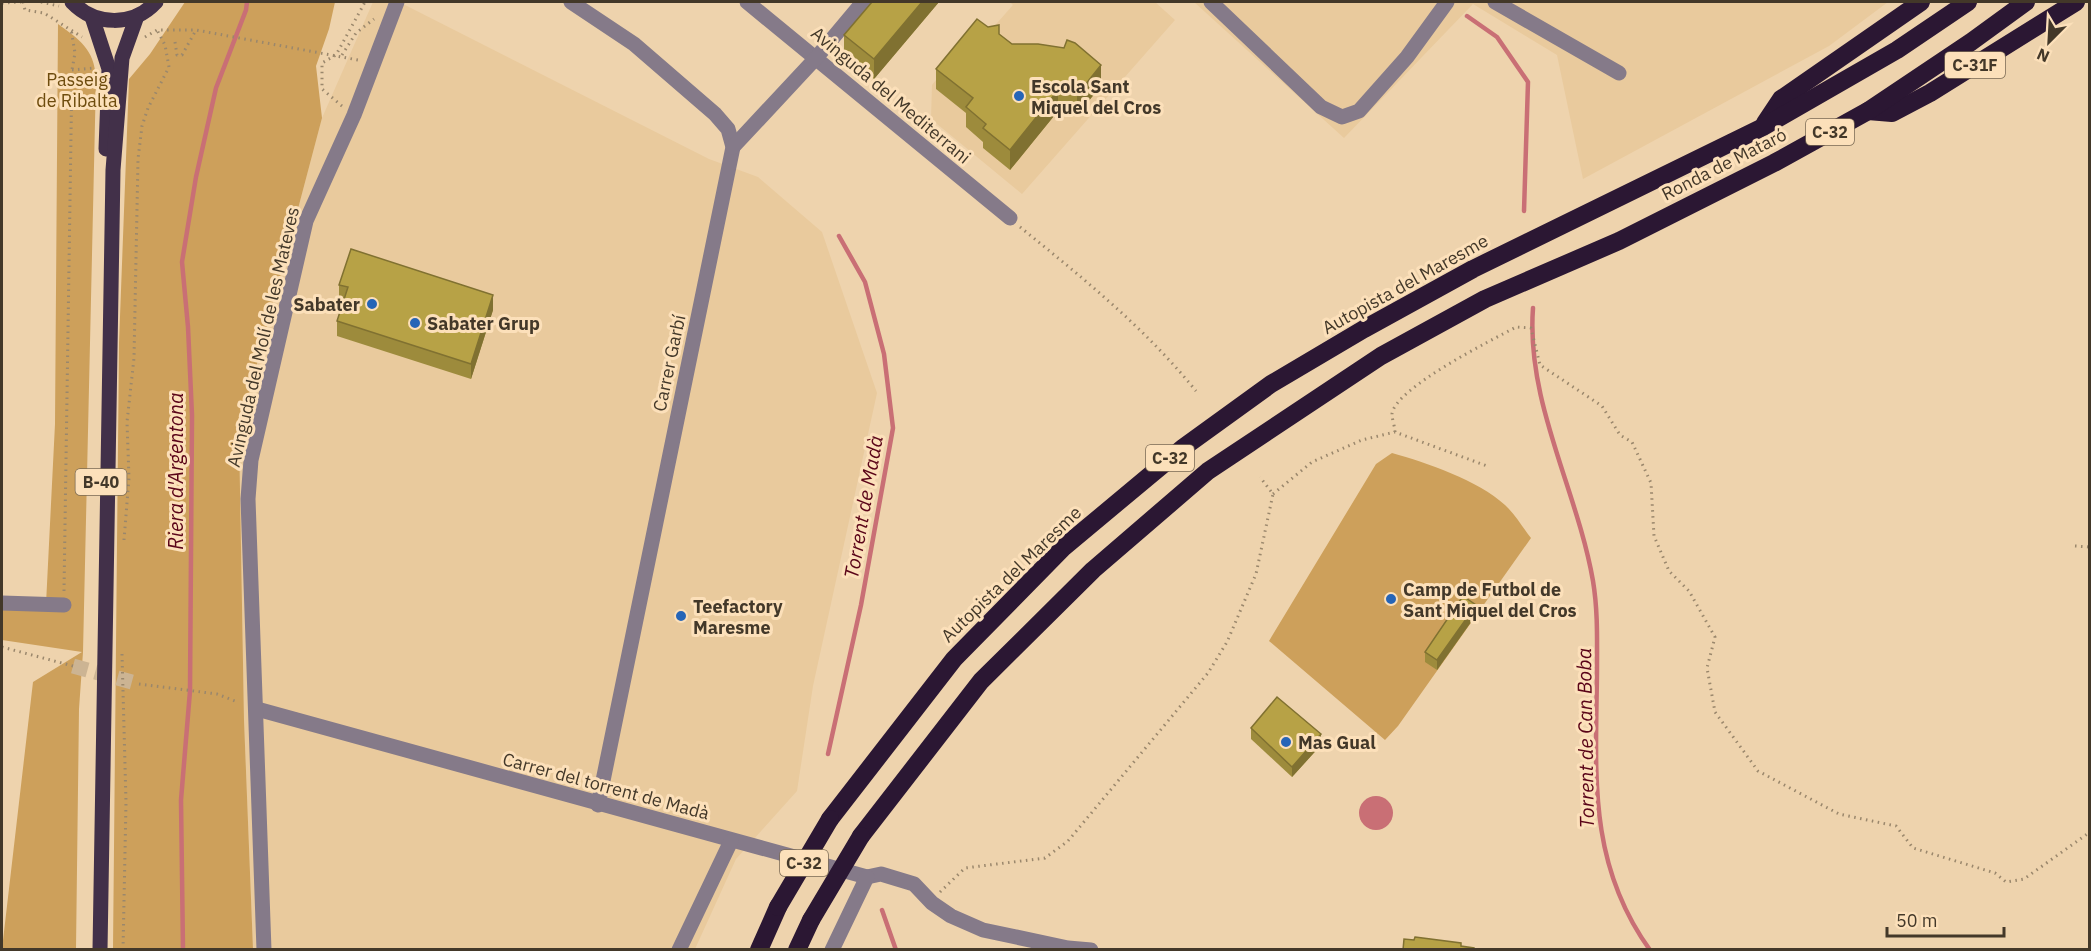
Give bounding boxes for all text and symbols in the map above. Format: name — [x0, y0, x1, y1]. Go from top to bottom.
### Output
north arrow — [2019, 12, 2079, 72]
street label: Avinguda del Mediterrani — [807, 22, 975, 168]
text: N — [2034, 44, 2052, 67]
road number: C-31F — [1945, 52, 2005, 78]
park label: Passeig de Ribalta — [36, 68, 118, 112]
place label: Escola Sant Miquel del Cros — [1031, 75, 1161, 119]
marker: Escola Sant Miquel del Cros — [1012, 89, 1026, 103]
road number: C-32 — [1806, 119, 1854, 145]
street label: Ronda de Mataró — [1658, 123, 1790, 205]
street label: Avinguda del Molí de les Mateves — [222, 205, 304, 469]
street label: Autopista del Maresme — [1318, 229, 1492, 339]
place label: Sabater — [293, 293, 360, 316]
marker: Sabater — [365, 297, 379, 311]
place label: Sabater Grup — [427, 312, 540, 335]
street label: Carrer Garbí — [648, 312, 691, 413]
marker: Sabater Grup — [408, 316, 422, 330]
water label: Riera d'Argentona — [162, 392, 189, 550]
water label: Torrent de Madà — [837, 433, 889, 581]
road number: C-32 — [1146, 445, 1194, 471]
road number: B-40 — [76, 469, 126, 495]
street label: Autopista del Maresme — [936, 501, 1086, 647]
place label: Camp de Futbol de Sant Miquel del Cros — [1403, 578, 1577, 622]
marker: Camp de Futbol de Sant Miquel del Cros — [1384, 592, 1398, 606]
place label: Teefactory Maresme — [693, 595, 783, 639]
marker: Teefactory Maresme — [674, 609, 688, 623]
water label: Torrent de Can Boba — [1570, 647, 1600, 829]
place label: Mas Gual — [1298, 731, 1376, 754]
marker: Mas Gual — [1279, 735, 1293, 749]
street label: Carrer del torrent de Madà — [500, 747, 712, 825]
road number: C-32 — [780, 850, 828, 876]
scale bar — [1887, 900, 2004, 938]
text: 50 m — [1896, 909, 1938, 932]

